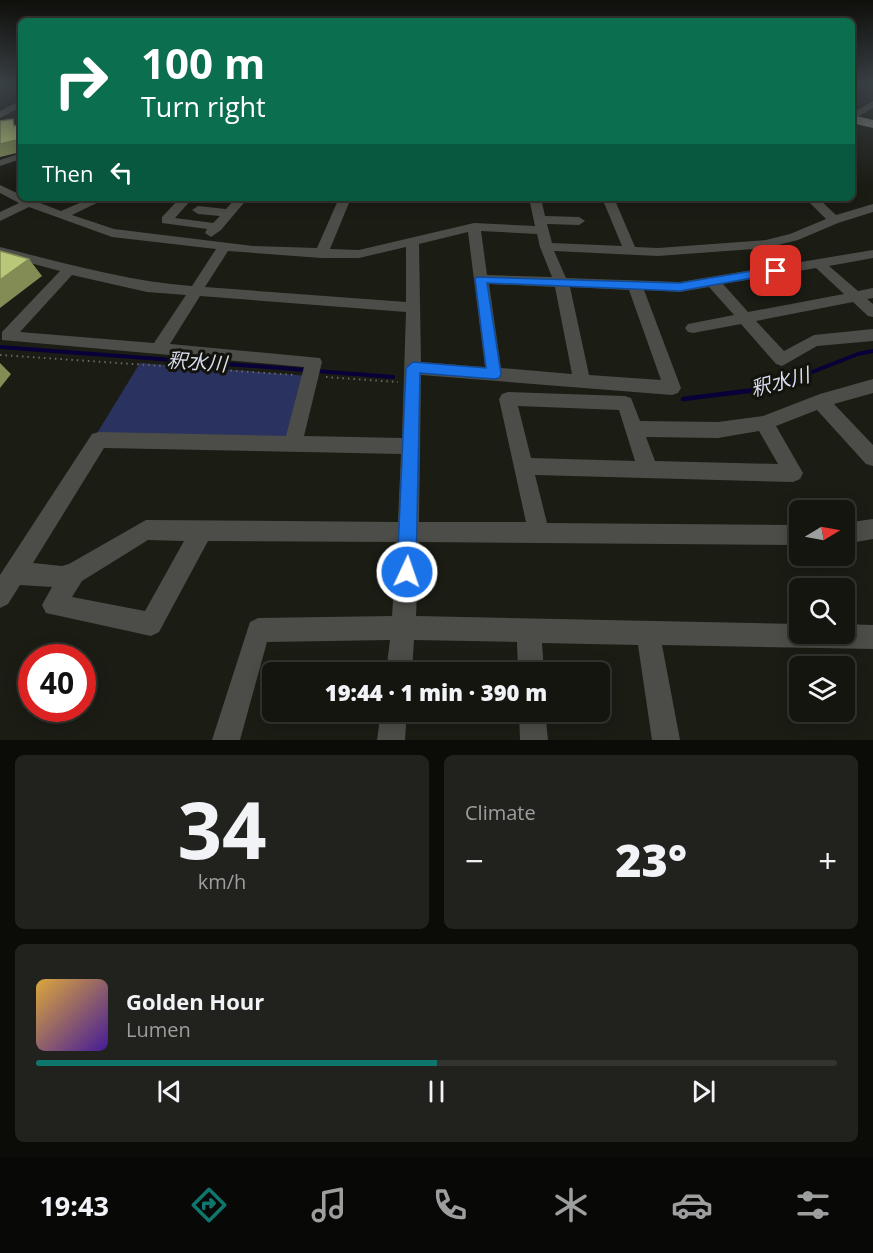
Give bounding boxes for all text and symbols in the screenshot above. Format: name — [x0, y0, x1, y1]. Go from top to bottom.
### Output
text: 100 m — [141, 34, 265, 91]
icon: right — [42, 42, 120, 120]
text: Turn right — [141, 88, 266, 125]
icon: left — [105, 156, 138, 189]
text: Then — [42, 158, 93, 188]
pin — [750, 245, 801, 296]
icon: arrive — [759, 254, 792, 287]
water label: 釈水川 — [166, 346, 230, 377]
water label: 釈水川 — [747, 360, 814, 402]
north arrow — [789, 500, 855, 566]
map controls — [789, 500, 855, 722]
position arrow — [375, 540, 439, 604]
button: search — [789, 578, 855, 644]
speed limit sign: 40 — [18, 644, 96, 722]
button: layers — [789, 656, 855, 722]
text: 19:44 · 1 min · 390 m — [325, 677, 547, 707]
text: 34 — [177, 776, 267, 882]
text: Climate — [465, 799, 536, 826]
text: 23° — [615, 829, 687, 890]
text: − — [465, 838, 484, 883]
text: + — [818, 838, 837, 883]
text: km/h — [198, 868, 246, 895]
text: Golden Hour — [126, 986, 264, 1016]
text: Lumen — [126, 1016, 191, 1043]
icon: previous — [153, 1075, 186, 1108]
icon: pause — [420, 1075, 453, 1108]
icon: next — [687, 1075, 720, 1108]
icon: directions — [188, 1184, 230, 1226]
icon: music — [308, 1184, 350, 1226]
icon: phone — [429, 1184, 471, 1226]
icon: climate — [550, 1184, 592, 1226]
icon: car — [671, 1184, 713, 1226]
icon: filters — [792, 1184, 834, 1226]
text: 19:43 — [39, 1187, 109, 1224]

